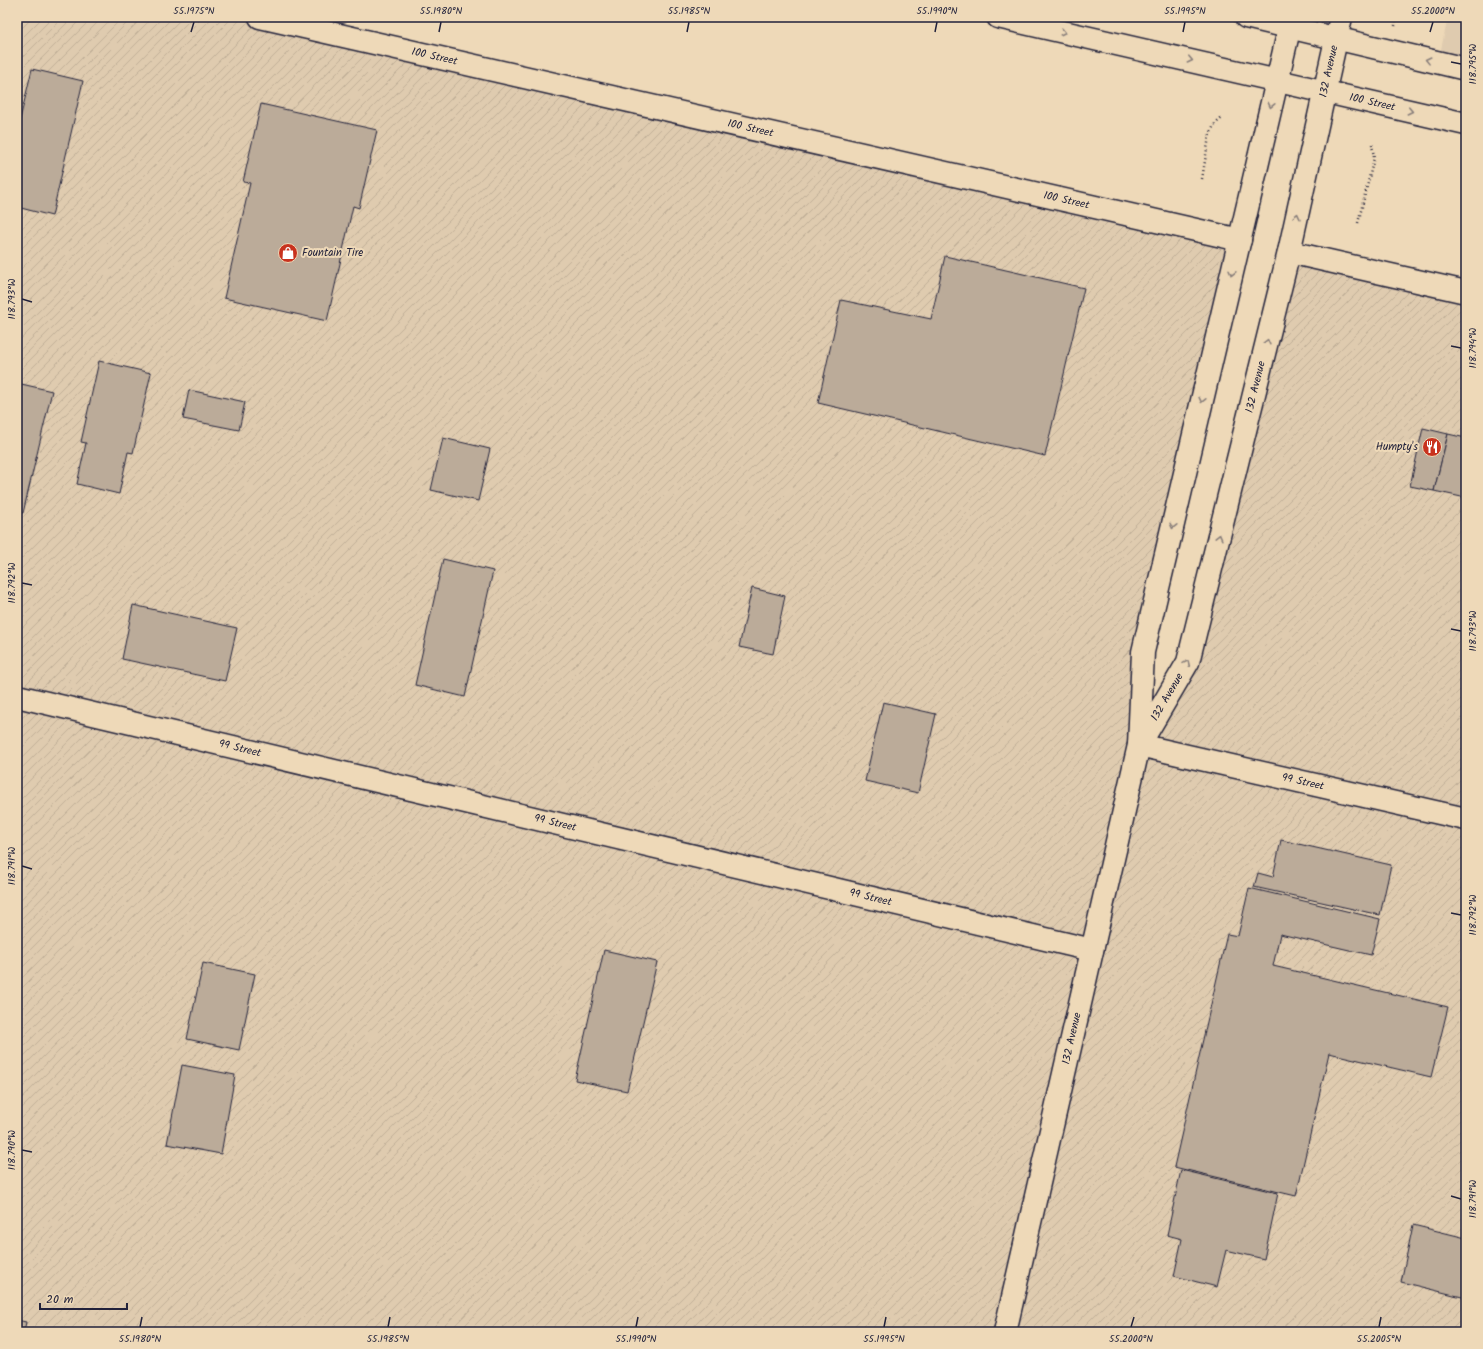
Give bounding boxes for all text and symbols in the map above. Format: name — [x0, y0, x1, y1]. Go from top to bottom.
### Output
text: 55.1975°N — [173, 3, 215, 19]
text: 55.1980°N — [420, 3, 462, 19]
text: 55.1985°N — [668, 3, 711, 19]
text: 55.1990°N — [916, 3, 958, 19]
text: 55.1995°N — [1164, 3, 1206, 19]
text: 55.2000°N — [1411, 3, 1455, 19]
one-way arrow — [1060, 27, 1066, 35]
street label: 100 Street — [410, 43, 460, 71]
text: 118.795°W — [1465, 43, 1481, 84]
street label: 132 Avenue — [1314, 44, 1343, 99]
one-way arrow — [1186, 55, 1193, 64]
one-way arrow — [1425, 57, 1431, 65]
street label: 100 Street — [1348, 89, 1398, 117]
one-way arrow — [1267, 102, 1275, 109]
one-way arrow — [1407, 106, 1413, 114]
street label: 100 Street — [726, 115, 776, 143]
street label: 100 Street — [1042, 187, 1092, 215]
one-way arrow — [1292, 213, 1300, 219]
shop icon: Fountain Tire — [277, 242, 299, 264]
place label: Fountain Tire — [302, 244, 363, 262]
one-way arrow — [1228, 269, 1237, 276]
text: 118.793°W — [4, 278, 20, 320]
text: 118.794°W — [1465, 327, 1481, 368]
one-way arrow — [1262, 339, 1270, 346]
street label: 132 Avenue — [1241, 359, 1271, 415]
one-way arrow — [1199, 396, 1207, 403]
restaurant icon: Humpty's — [1421, 436, 1443, 458]
place label: Humpty's — [1376, 438, 1418, 456]
one-way arrow — [1169, 523, 1177, 529]
one-way arrow — [1214, 533, 1223, 540]
text: 118.792°W — [4, 562, 20, 604]
text: 118.793°W — [1465, 610, 1481, 652]
one-way arrow — [1182, 659, 1190, 667]
street label: 132 Avenue — [1146, 670, 1189, 725]
street label: 99 Street — [217, 735, 264, 763]
street label: 99 Street — [1280, 769, 1327, 796]
street label: 99 Street — [532, 809, 579, 837]
text: 118.791°W — [4, 847, 20, 885]
street label: 99 Street — [847, 884, 894, 912]
text: 118.792°W — [1465, 894, 1481, 936]
street label: 132 Avenue — [1057, 1011, 1087, 1066]
text: 118.790°W — [4, 1130, 20, 1170]
text: 118.791°W — [1465, 1180, 1481, 1218]
scale bar — [40, 1285, 127, 1311]
text: 20 m — [46, 1290, 74, 1309]
text: 55.1980°N — [119, 1331, 161, 1347]
text: 55.1985°N — [367, 1331, 410, 1347]
text: 55.1990°N — [615, 1331, 657, 1347]
text: 55.1995°N — [863, 1331, 905, 1347]
text: 55.2000°N — [1109, 1331, 1153, 1347]
text: 55.2005°N — [1357, 1331, 1401, 1347]

